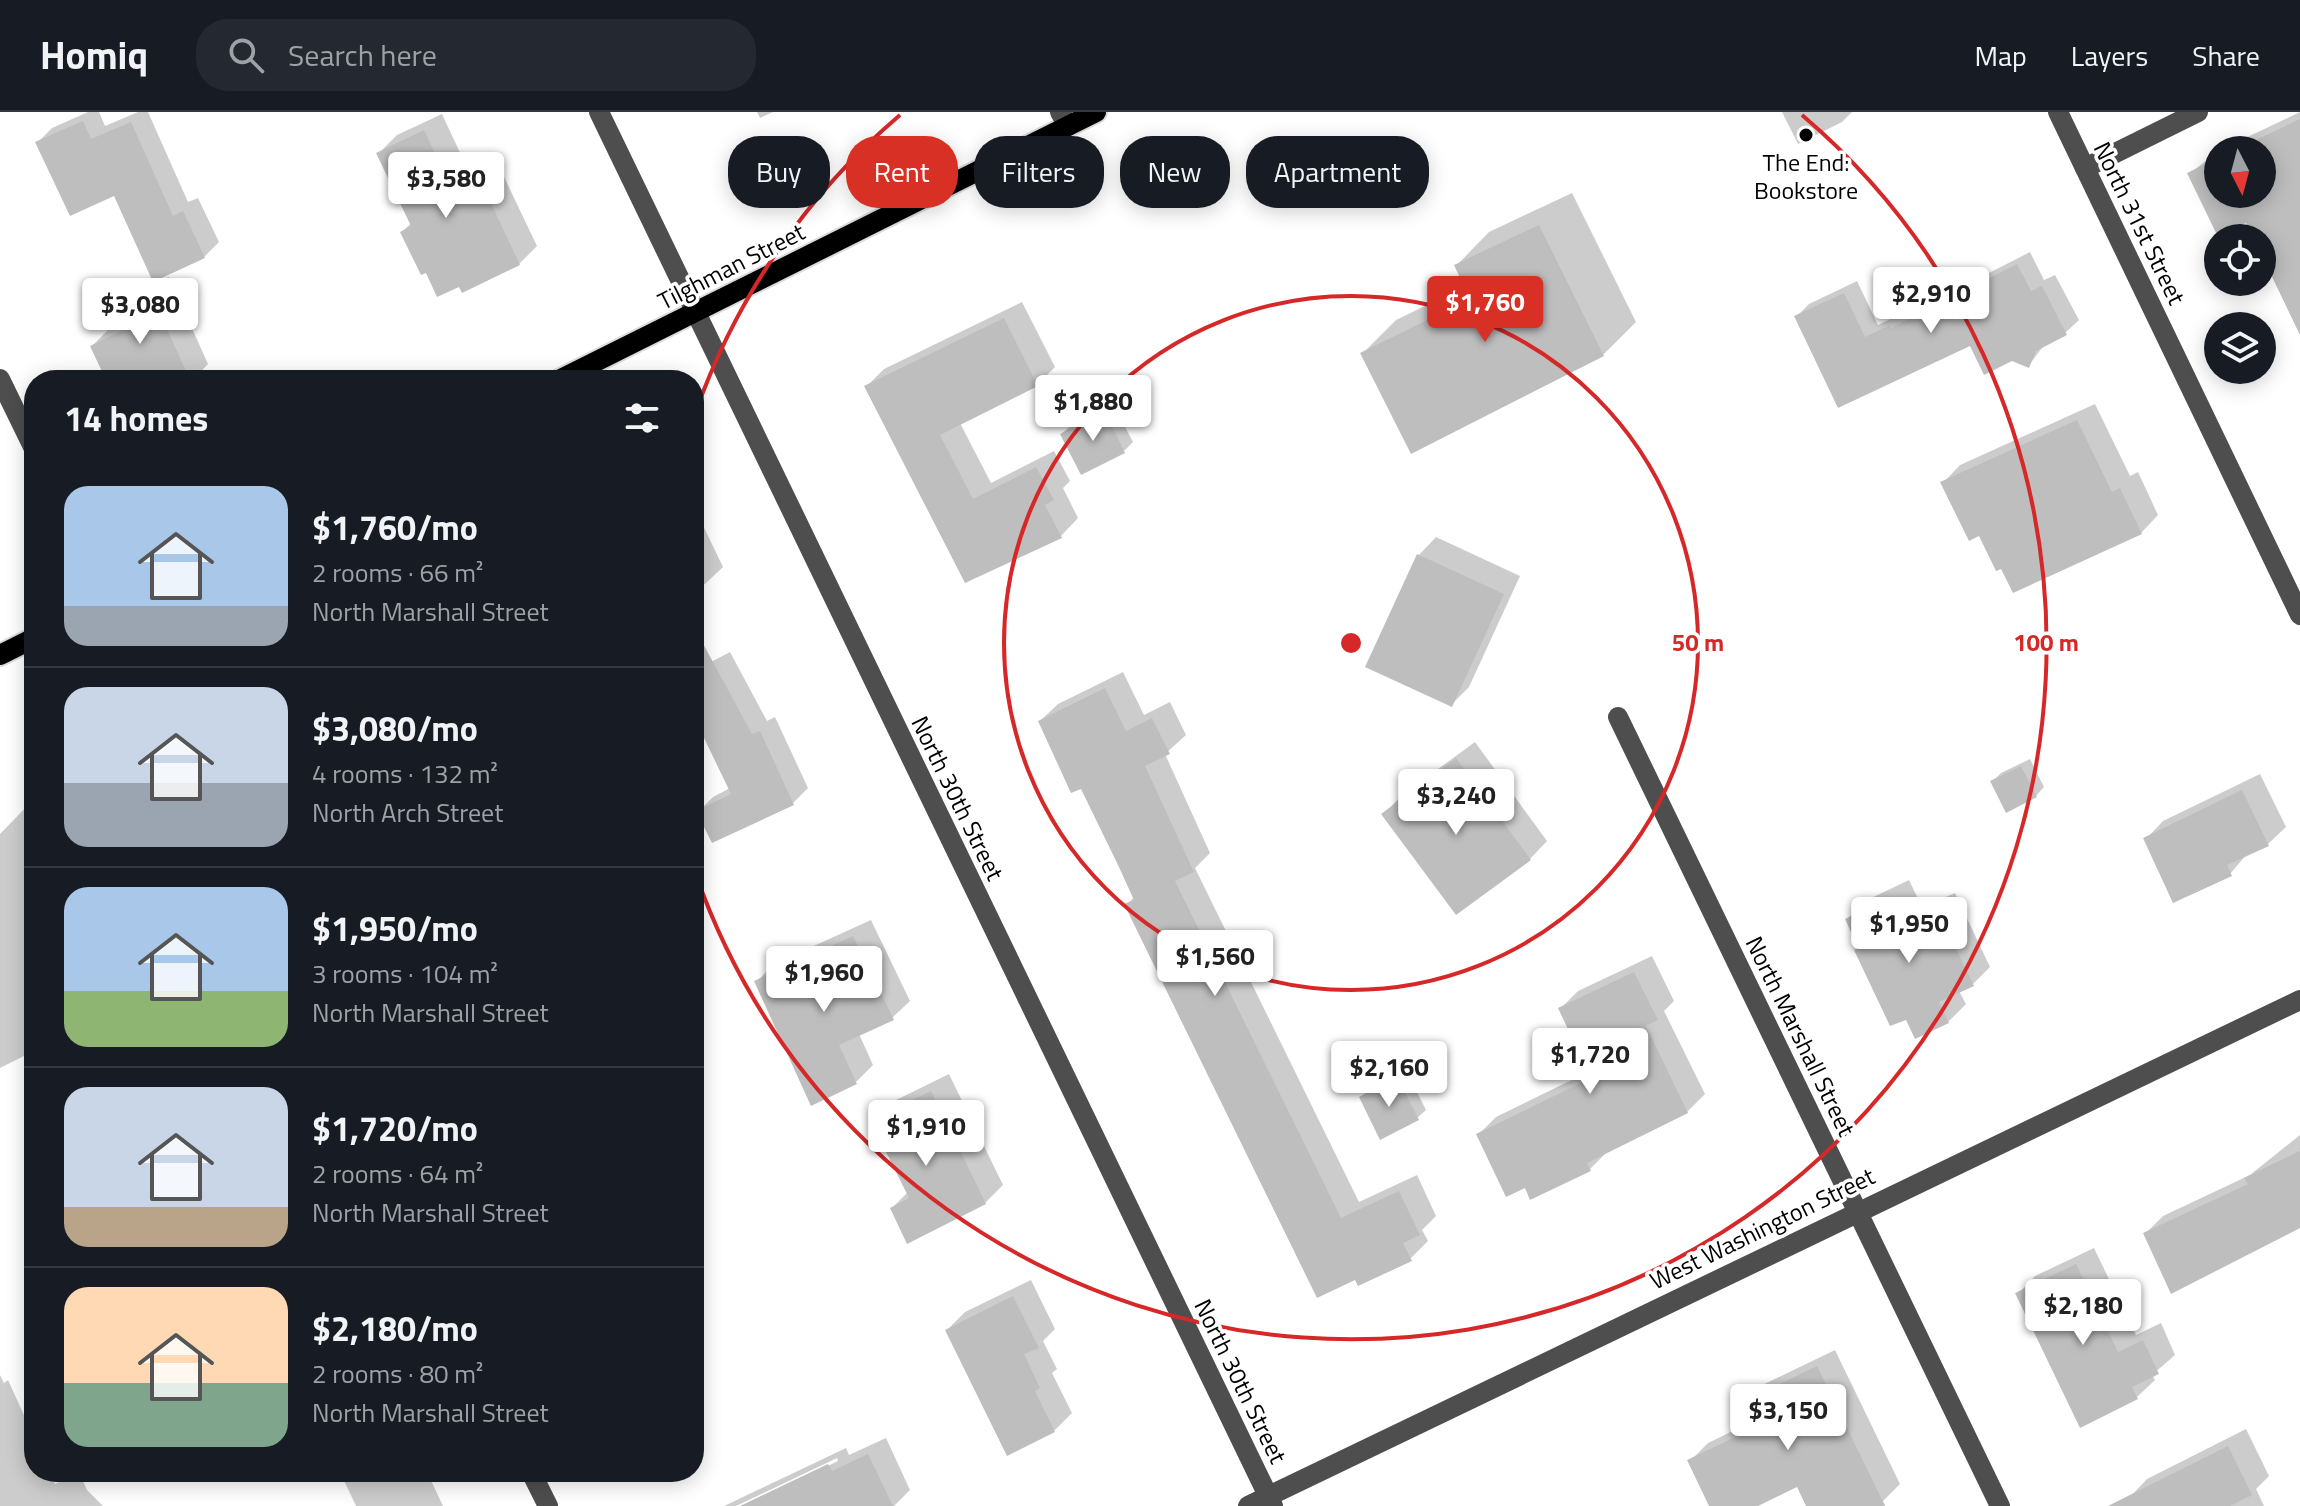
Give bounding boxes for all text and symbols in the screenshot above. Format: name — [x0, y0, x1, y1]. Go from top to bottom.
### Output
search box — [196, 19, 756, 91]
text: Homiq — [40, 26, 148, 84]
text: Search here — [288, 32, 437, 78]
icon: search — [224, 33, 268, 77]
text: Map — [1974, 34, 2027, 77]
text: Layers — [2071, 34, 2148, 77]
text: Share — [2192, 34, 2260, 77]
marker: The End: Bookstore — [1797, 126, 1815, 144]
street label: North 31st Street — [2085, 135, 2195, 311]
chip: Buy — [728, 136, 830, 208]
chip: Rent — [846, 136, 958, 208]
chip: Filters — [974, 136, 1104, 208]
chip: New — [1120, 136, 1230, 208]
chip: Apartment — [1246, 136, 1429, 208]
north arrow — [2204, 136, 2276, 208]
map controls — [2204, 136, 2276, 384]
place label: The End: Bookstore — [1754, 144, 1858, 208]
pin: $3,580 — [381, 152, 511, 220]
text: $3,580 — [406, 158, 486, 197]
street label: Tilghman Street — [651, 213, 811, 319]
button: locate — [2204, 224, 2276, 296]
pin: $2,910 — [1866, 267, 1996, 335]
text: $2,910 — [1891, 273, 1971, 312]
pin: $1,760 — [1420, 276, 1550, 344]
pin: $3,080 — [75, 278, 205, 346]
text: $1,760 — [1445, 282, 1525, 321]
text: $3,080 — [100, 284, 180, 323]
button: layers — [2204, 312, 2276, 384]
pin: $1,880 — [1028, 375, 1158, 443]
text: $1,880 — [1053, 381, 1133, 420]
text: 14 homes — [64, 392, 208, 444]
icon: filters — [620, 396, 664, 440]
text: $1,760/mo — [312, 501, 478, 553]
icon: home — [128, 518, 224, 614]
text: 2 rooms · 66 m² — [312, 553, 483, 592]
text: North Marshall Street — [312, 592, 549, 631]
text: 50 m — [1672, 624, 1724, 660]
text: 100 m — [2013, 624, 2079, 660]
centre of rings — [1337, 629, 1365, 657]
text: $3,080/mo — [312, 702, 478, 754]
street label: North 30th Street — [903, 710, 1014, 887]
icon: home — [128, 719, 224, 815]
text: 4 rooms · 132 m² — [312, 754, 498, 793]
pin: $3,240 — [1391, 769, 1521, 837]
text: $3,240 — [1416, 775, 1496, 814]
text: North Arch Street — [312, 793, 503, 832]
pin: $1,950 — [1844, 897, 1974, 965]
text: $1,950/mo — [312, 902, 478, 954]
text: $1,950 — [1869, 903, 1949, 942]
icon: home — [128, 919, 224, 1015]
pin: $1,560 — [1150, 930, 1280, 998]
street label: North Marshall Street — [1737, 930, 1865, 1143]
text: $1,560 — [1175, 936, 1255, 975]
pin: $1,960 — [759, 946, 889, 1014]
text: $1,960 — [784, 952, 864, 991]
text: 3 rooms · 104 m² — [312, 954, 498, 993]
text: North Marshall Street — [312, 993, 549, 1032]
pin: $1,720 — [1525, 1028, 1655, 1096]
text: $1,720 — [1550, 1034, 1630, 1073]
pin: $2,160 — [1324, 1041, 1454, 1109]
text: $2,160 — [1349, 1047, 1429, 1086]
pin: $1,910 — [861, 1100, 991, 1168]
text: $1,720/mo — [312, 1102, 478, 1154]
text: $1,910 — [886, 1106, 966, 1145]
icon: home — [128, 1119, 224, 1215]
text: 2 rooms · 64 m² — [312, 1154, 483, 1193]
street label: West Washington Street — [1643, 1158, 1881, 1298]
text: North Marshall Street — [312, 1193, 549, 1232]
pin: $2,180 — [2018, 1279, 2148, 1347]
text: $2,180 — [2043, 1285, 2123, 1324]
street label: North 30th Street — [1186, 1293, 1297, 1470]
text: $2,180/mo — [312, 1302, 478, 1354]
icon: home — [128, 1319, 224, 1415]
text: 2 rooms · 80 m² — [312, 1354, 483, 1393]
pin: $3,150 — [1723, 1384, 1853, 1452]
text: $3,150 — [1748, 1390, 1828, 1429]
text: North Marshall Street — [312, 1393, 549, 1432]

